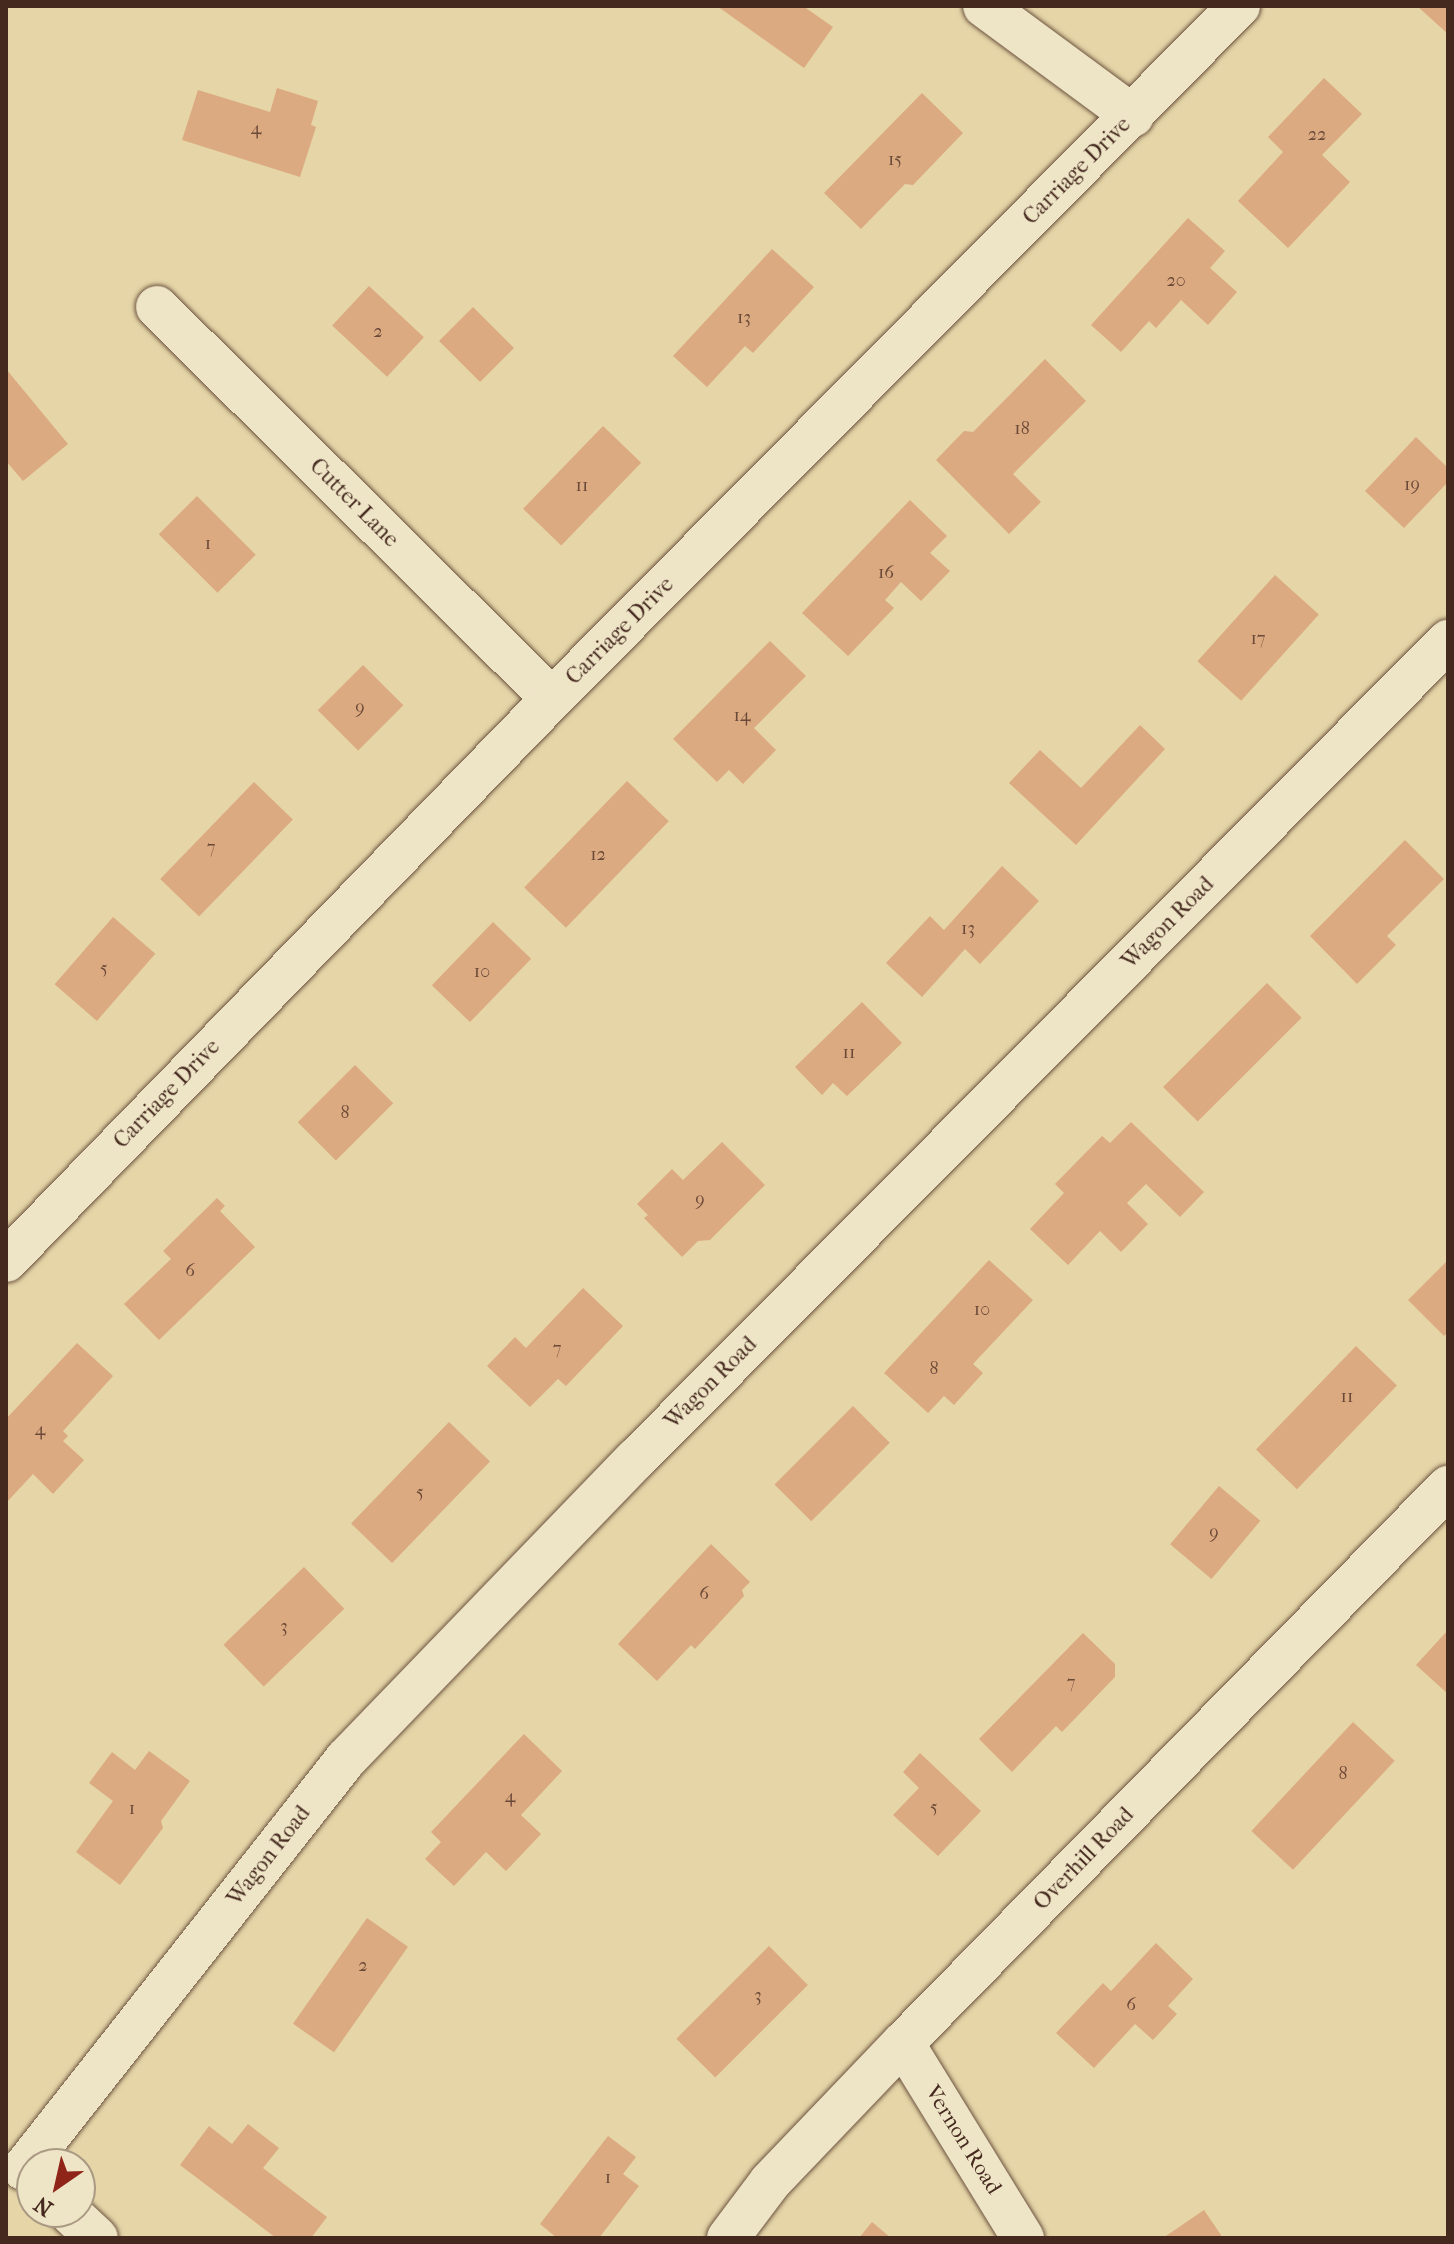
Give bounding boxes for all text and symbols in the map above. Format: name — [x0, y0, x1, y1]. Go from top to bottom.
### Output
street label: Carriage Drive — [1018, 112, 1136, 230]
house number: 4 — [251, 118, 261, 140]
house number: 22 — [1308, 124, 1326, 146]
house number: 15 — [888, 149, 902, 171]
house number: 20 — [1166, 270, 1186, 292]
house number: 13 — [737, 307, 751, 329]
house number: 2 — [373, 321, 383, 343]
house number: 18 — [1014, 418, 1030, 440]
street label: Cutter Lane — [304, 453, 404, 553]
house number: 19 — [1404, 474, 1420, 496]
house number: 11 — [576, 475, 588, 497]
house number: 1 — [205, 533, 211, 555]
house number: 16 — [878, 562, 894, 584]
street label: Carriage Drive — [561, 572, 679, 690]
house number: 17 — [1250, 628, 1266, 650]
house number: 9 — [355, 697, 365, 719]
house number: 14 — [733, 705, 751, 727]
house number: 7 — [207, 837, 215, 859]
house number: 12 — [590, 844, 606, 866]
street label: Wagon Road — [1116, 871, 1220, 975]
house number: 13 — [961, 918, 975, 940]
house number: 5 — [100, 958, 108, 980]
house number: 10 — [474, 961, 490, 983]
street label: Carriage Drive — [108, 1034, 226, 1154]
house number: 11 — [843, 1042, 855, 1064]
house number: 8 — [340, 1102, 350, 1124]
house number: 9 — [695, 1189, 705, 1211]
house number: 6 — [185, 1260, 195, 1282]
house number: 10 — [974, 1299, 990, 1321]
street label: Wagon Road — [659, 1331, 763, 1435]
house number: 7 — [553, 1338, 561, 1360]
house number: 8 — [929, 1358, 939, 1380]
house number: 11 — [1341, 1386, 1353, 1408]
house number: 4 — [35, 1419, 45, 1441]
house number: 5 — [416, 1482, 424, 1504]
house number: 9 — [1209, 1522, 1219, 1544]
house number: 6 — [699, 1583, 709, 1605]
house number: 3 — [280, 1616, 288, 1638]
house number: 7 — [1067, 1672, 1075, 1694]
house number: 8 — [1338, 1763, 1348, 1785]
house number: 4 — [505, 1786, 515, 1808]
house number: 5 — [930, 1797, 938, 1819]
house number: 1 — [129, 1798, 135, 1820]
street label: Wagon Road — [222, 1801, 316, 1911]
street label: Overhill Road — [1028, 1802, 1140, 1916]
house number: 2 — [358, 1955, 368, 1977]
house number: 3 — [754, 1985, 762, 2007]
house number: 6 — [1126, 1994, 1136, 2016]
street label: Vernon Road — [919, 2081, 1007, 2199]
north arrow — [16, 2148, 96, 2228]
house number: 1 — [605, 2167, 611, 2189]
text: N — [30, 2191, 58, 2222]

